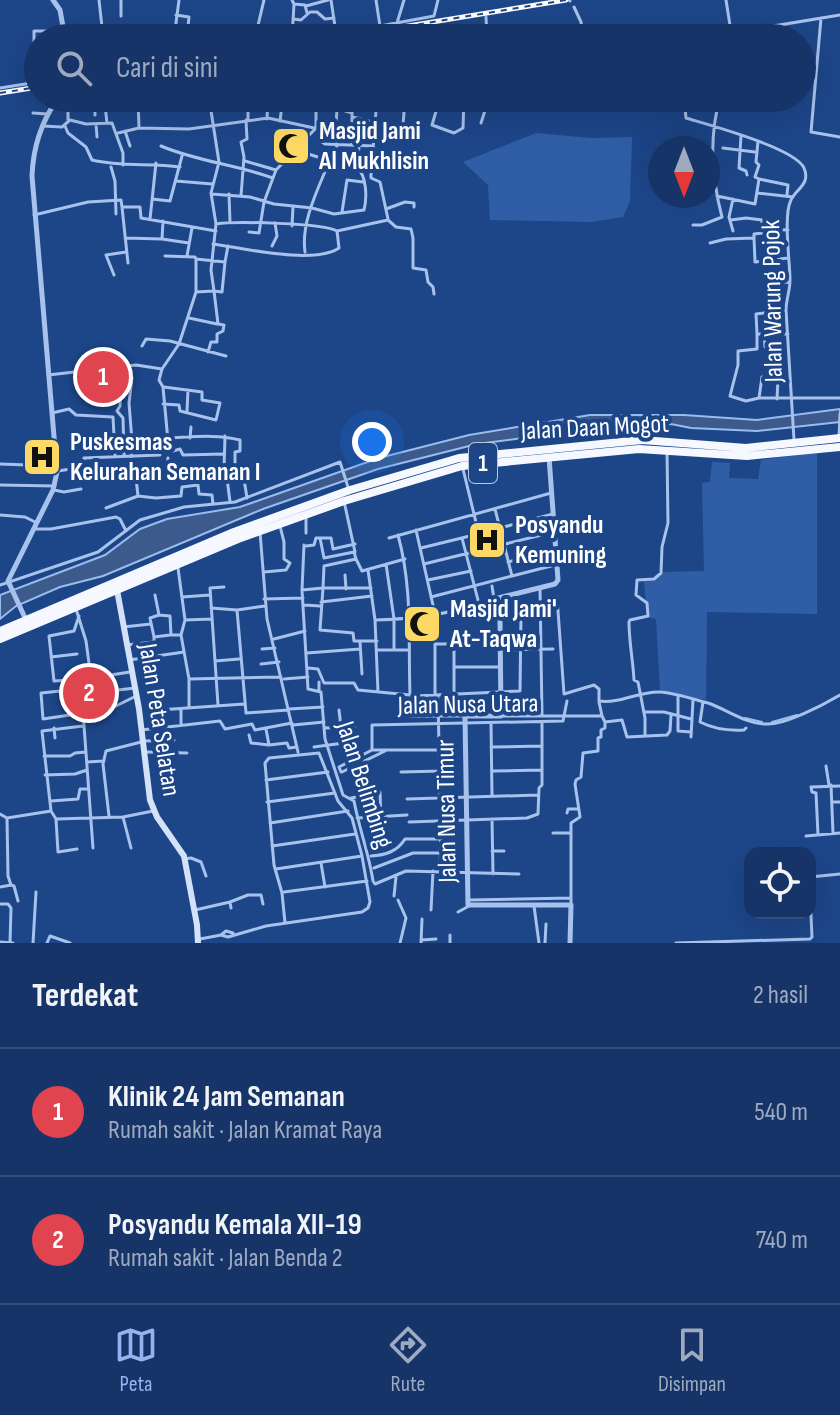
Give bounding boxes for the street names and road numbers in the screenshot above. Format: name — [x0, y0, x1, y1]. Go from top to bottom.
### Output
street label: Jalan Warung Pojok — [756, 219, 790, 384]
street label: Jalan Daan Mogot — [519, 409, 670, 447]
road number: 1 — [469, 443, 497, 483]
street label: Jalan Peta Selatan — [131, 640, 186, 799]
street label: Jalan Nusa Utara — [396, 688, 539, 722]
street label: Jalan Belimbing — [329, 717, 399, 852]
street label: Jalan Nusa Timur — [430, 739, 464, 884]

